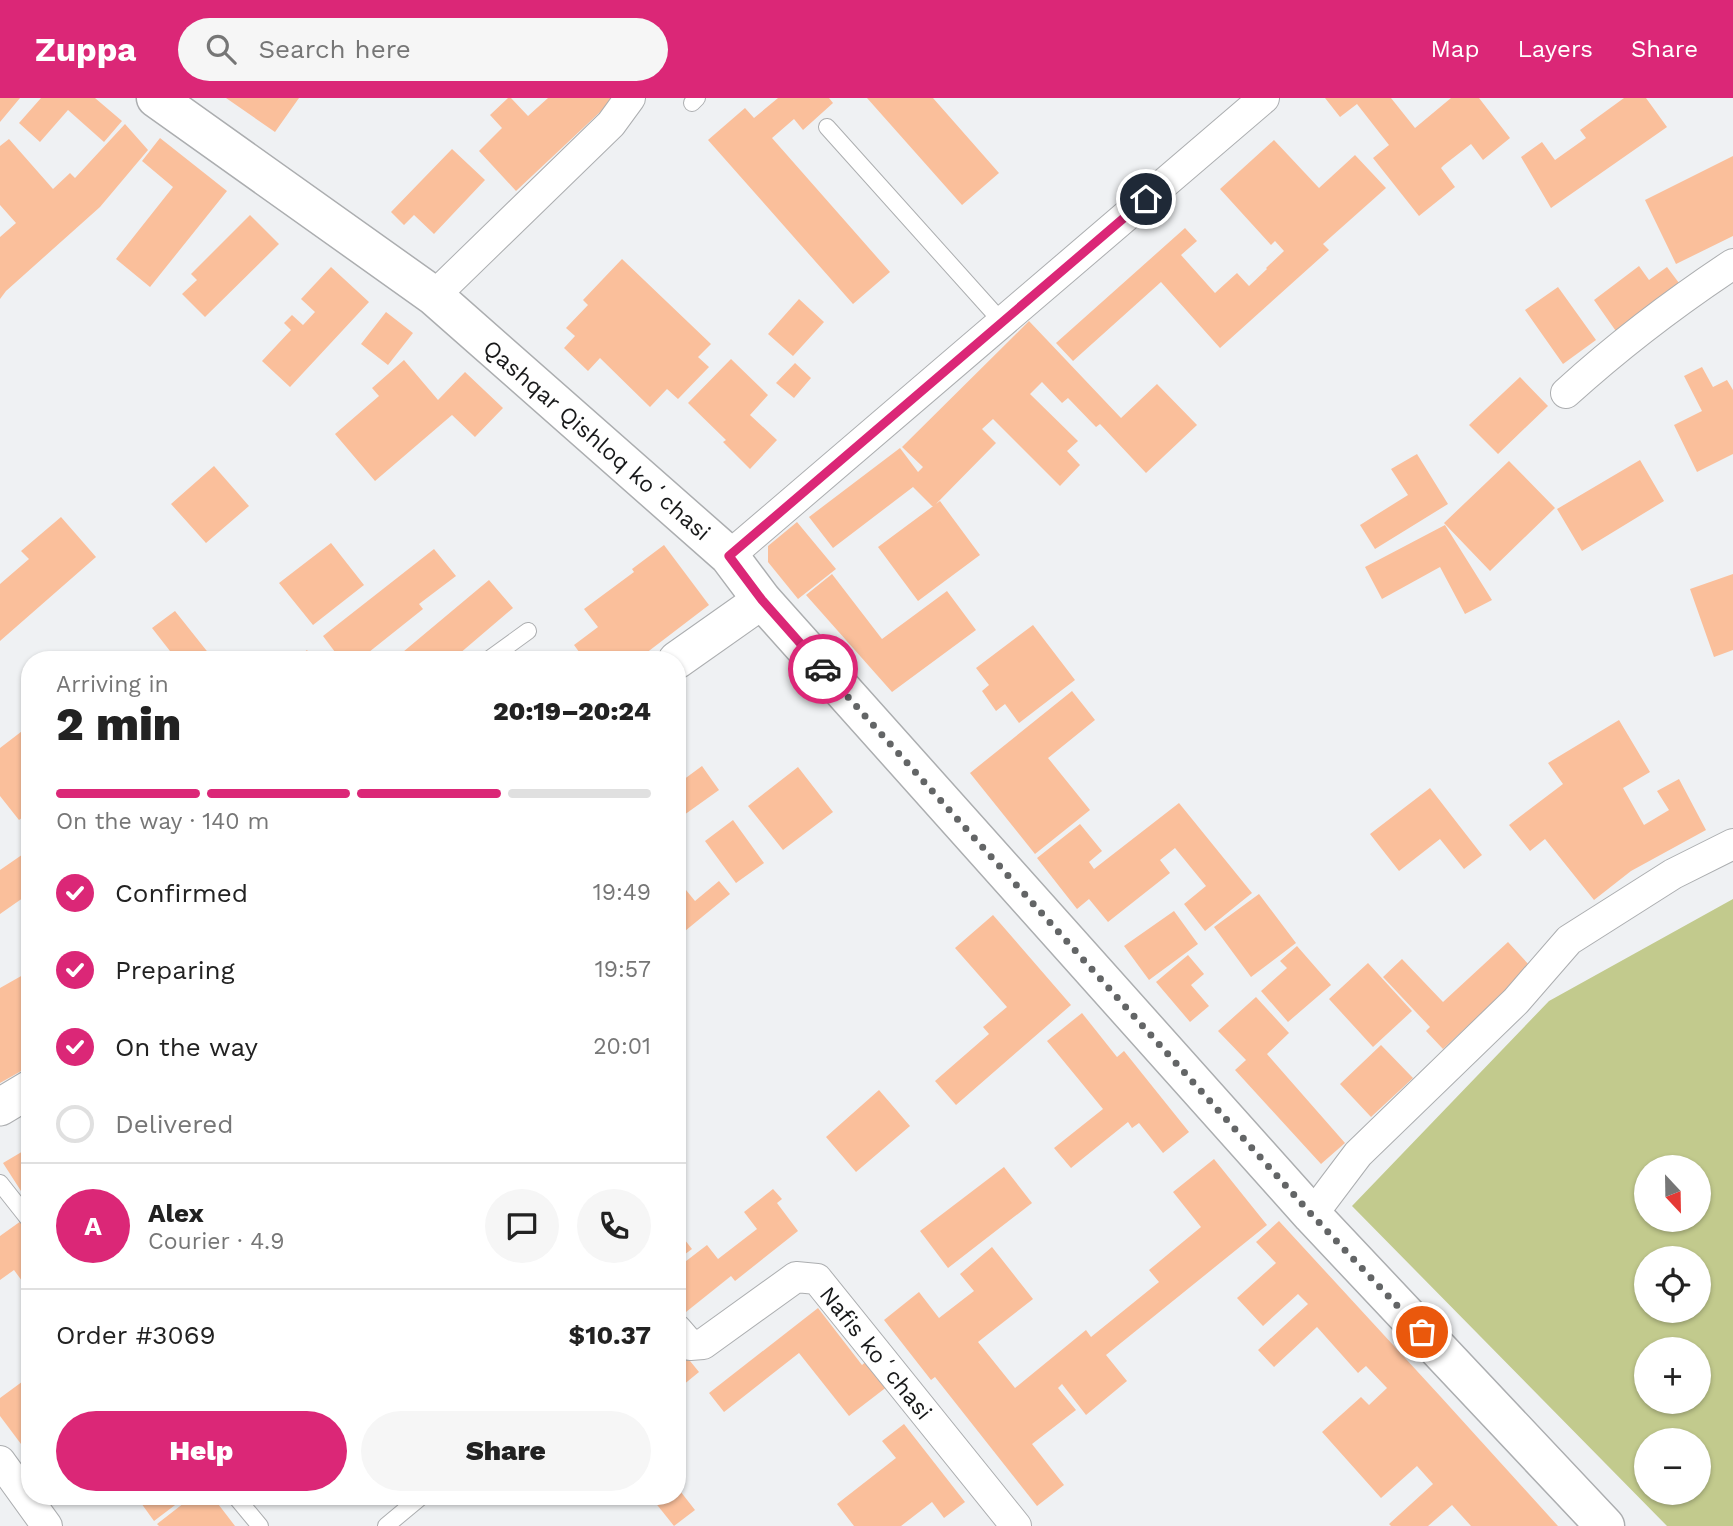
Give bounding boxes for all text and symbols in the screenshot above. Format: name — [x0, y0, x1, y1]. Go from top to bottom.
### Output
search box — [178, 18, 668, 81]
text: Zuppa — [35, 30, 136, 69]
icon: search — [202, 30, 240, 68]
text: Search here — [258, 34, 411, 64]
text: Map — [1431, 35, 1479, 63]
text: Layers — [1517, 35, 1593, 63]
text: Share — [1631, 35, 1698, 63]
pin — [1116, 169, 1176, 229]
icon: home — [1127, 180, 1165, 218]
street label: Qashqar Qishloq koʻchasi — [478, 334, 716, 546]
courier — [788, 634, 858, 704]
icon: car — [804, 650, 842, 688]
text: Arriving in — [56, 671, 169, 698]
text: 20:19–20:24 — [493, 696, 651, 726]
text: 2 min — [56, 697, 181, 751]
text: On the way · 140 m — [56, 808, 269, 835]
icon: check — [56, 874, 94, 912]
text: Confirmed — [115, 878, 248, 908]
text: 19:49 — [593, 879, 651, 906]
icon: check — [56, 951, 94, 989]
text: Preparing — [115, 955, 235, 985]
text: 19:57 — [595, 956, 651, 983]
icon: check — [56, 1028, 94, 1066]
text: On the way — [115, 1032, 258, 1062]
text: 20:01 — [593, 1033, 651, 1060]
text: Delivered — [115, 1109, 234, 1139]
north arrow — [1634, 1155, 1712, 1232]
map controls — [1634, 1155, 1711, 1505]
button: chat — [485, 1189, 559, 1263]
button: phone — [577, 1189, 651, 1263]
text: Alex — [148, 1198, 204, 1228]
text: A — [84, 1211, 102, 1241]
text: Courier · 4.9 — [148, 1228, 284, 1255]
button: locate — [1634, 1246, 1711, 1323]
street label: Nafis koʻchasi — [814, 1281, 938, 1425]
pin — [1392, 1302, 1452, 1362]
icon: bag — [1403, 1313, 1441, 1351]
text: Order #3069 — [56, 1320, 215, 1350]
text: $10.37 — [569, 1320, 651, 1350]
button: + — [1634, 1337, 1711, 1414]
button: Help — [56, 1411, 347, 1491]
button: Share — [361, 1411, 651, 1491]
button: − — [1634, 1428, 1711, 1505]

